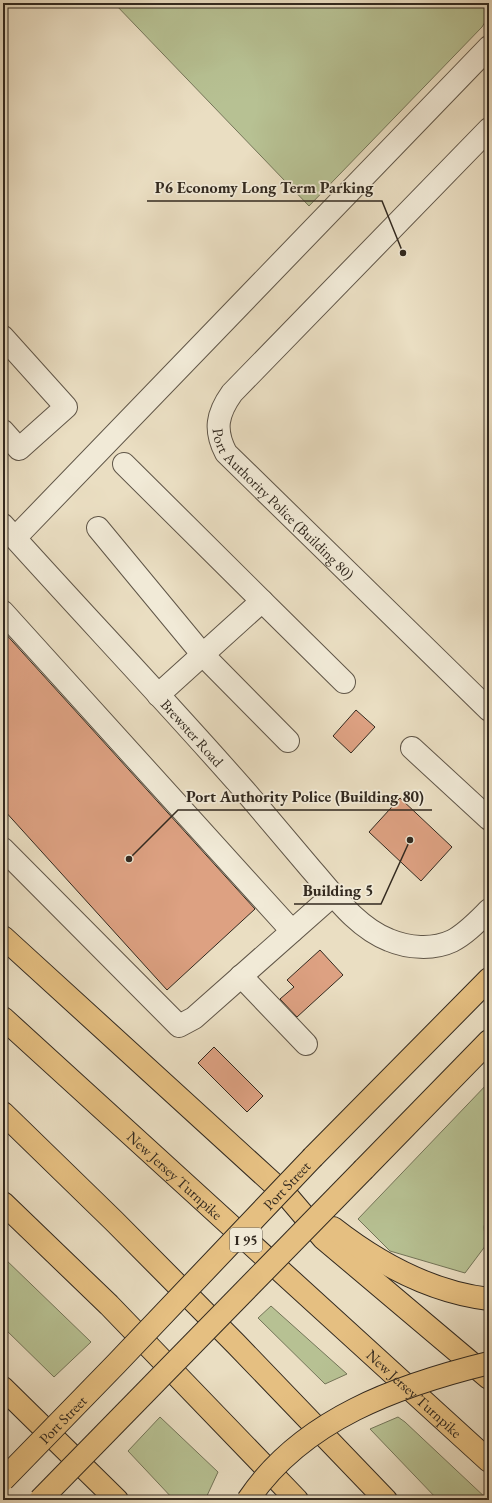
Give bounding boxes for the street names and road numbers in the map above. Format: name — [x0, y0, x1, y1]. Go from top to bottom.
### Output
street label: Port Authority Police (Building 80) — [209, 427, 359, 583]
street label: Brewster Road — [157, 695, 228, 771]
street label: New Jersey Turnpike — [123, 1127, 227, 1223]
street label: Port Street — [259, 1156, 314, 1214]
road number: I 95 — [230, 1228, 262, 1252]
street label: New Jersey Turnpike — [363, 1345, 466, 1442]
street label: Port Street — [34, 1391, 90, 1447]

